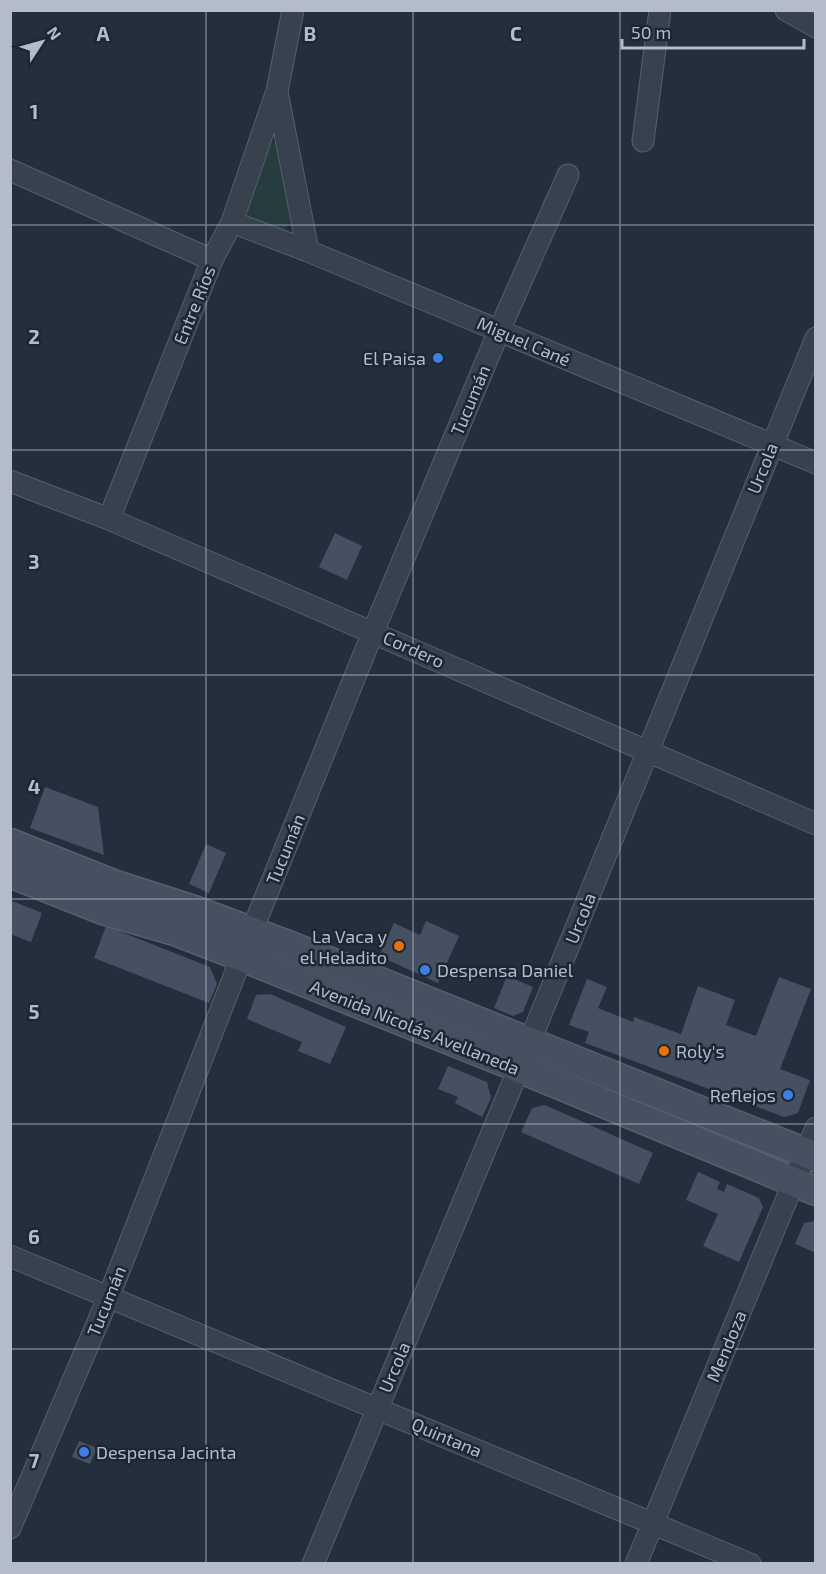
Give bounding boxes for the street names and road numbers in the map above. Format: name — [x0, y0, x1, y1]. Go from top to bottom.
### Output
street label: Entre Ríos — [168, 262, 220, 348]
street label: Miguel Cané — [474, 311, 574, 371]
street label: Tucumán — [445, 362, 495, 438]
street label: Urcola — [742, 439, 782, 497]
street label: Cordero — [380, 626, 448, 672]
street label: Tucumán — [261, 810, 309, 888]
street label: Urcola — [560, 889, 600, 947]
street label: Avenida Nicolás Avellaneda — [307, 975, 523, 1079]
street label: Tucumán — [82, 1262, 130, 1340]
street label: Mendoza — [701, 1307, 751, 1385]
street label: Urcola — [374, 1338, 414, 1396]
street label: Quintana — [408, 1412, 486, 1462]

